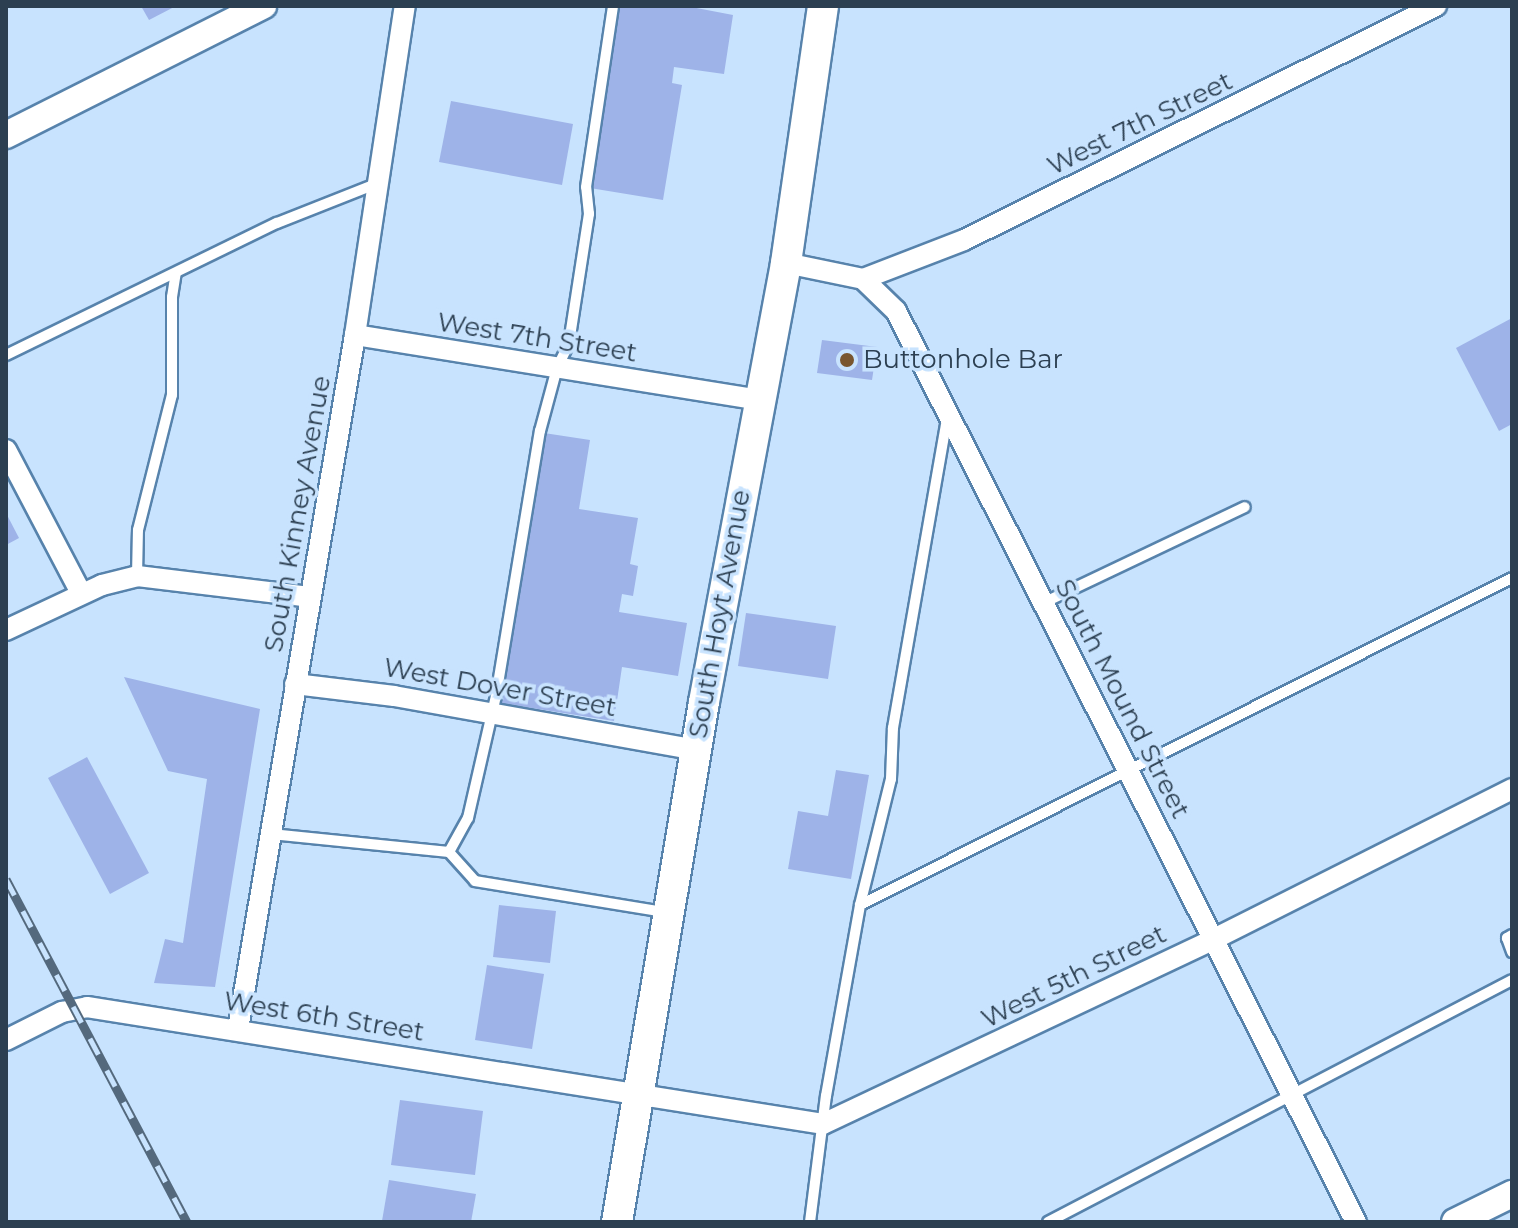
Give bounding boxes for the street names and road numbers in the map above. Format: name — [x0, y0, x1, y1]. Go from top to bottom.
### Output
street label: West 7th Street — [1043, 66, 1237, 182]
street label: West 7th Street — [435, 307, 639, 369]
street label: South Kinney Avenue — [258, 373, 338, 655]
street label: South Hoyt Avenue — [683, 487, 757, 741]
street label: South Mound Street — [1048, 574, 1196, 824]
street label: West Dover Street — [381, 652, 619, 724]
street label: West 5th Street — [977, 919, 1171, 1035]
street label: West 6th Street — [222, 986, 426, 1048]

